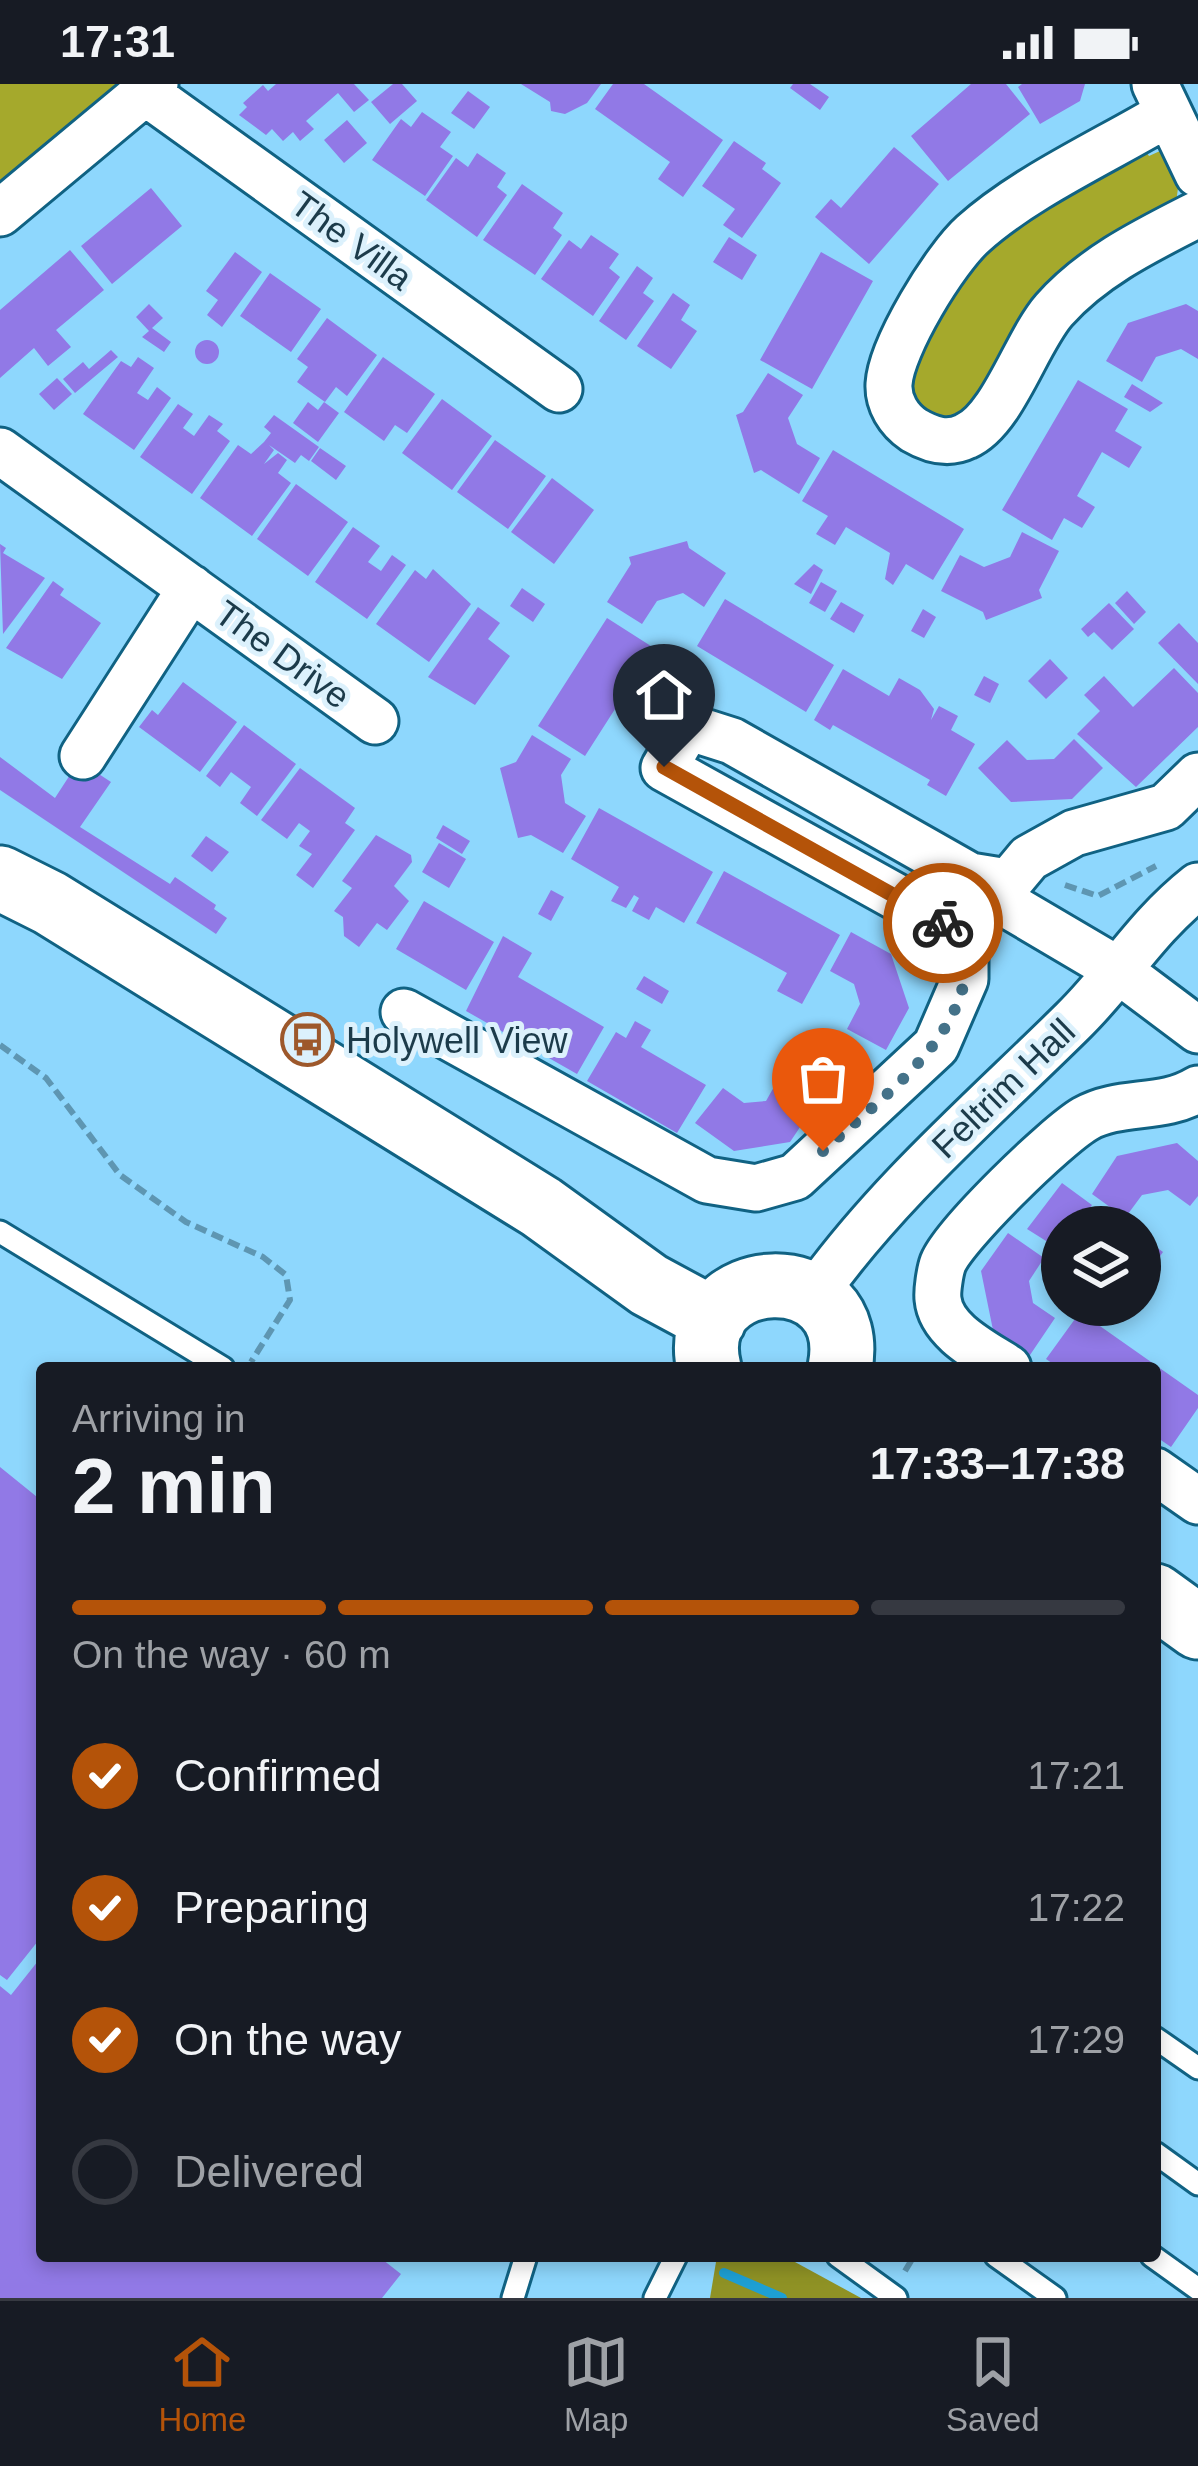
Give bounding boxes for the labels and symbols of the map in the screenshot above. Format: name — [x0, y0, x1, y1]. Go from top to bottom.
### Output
street label: The Villa — [283, 183, 421, 299]
street label: The Drive — [208, 592, 358, 717]
pin — [613, 644, 715, 767]
courier — [883, 863, 1003, 983]
street label: Feltrim Hall — [924, 1010, 1083, 1166]
bus stop icon: Holywell View — [279, 1012, 335, 1068]
place label: Holywell View — [346, 1020, 568, 1061]
pin — [772, 1028, 874, 1151]

